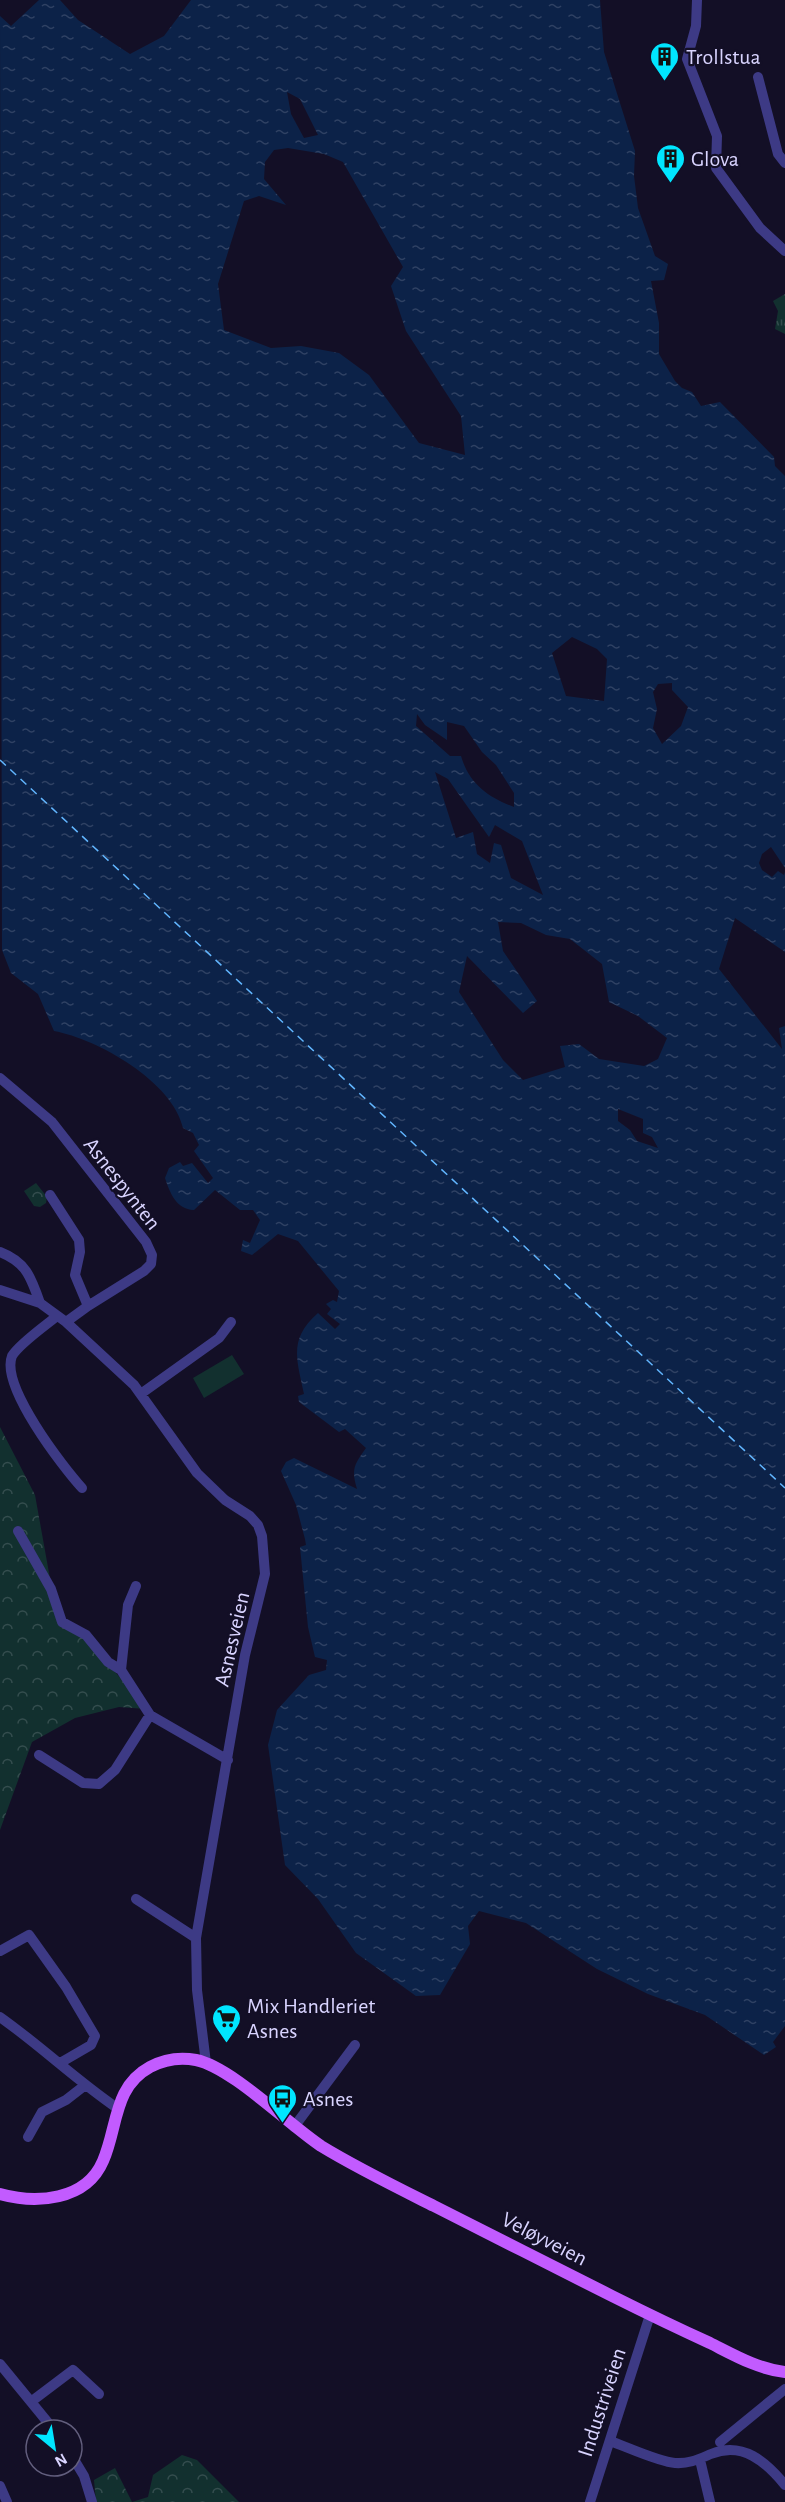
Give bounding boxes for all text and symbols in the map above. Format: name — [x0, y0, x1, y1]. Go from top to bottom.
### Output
building icon: Trollstua — [649, 40, 681, 82]
place label: Trollstua — [686, 46, 761, 68]
building icon: Glova — [654, 142, 686, 184]
place label: Glova — [691, 148, 739, 170]
street label: Asnespynten — [80, 1133, 165, 1234]
street label: Asnesveien — [210, 1590, 254, 1689]
place label: Mix Handleriet Asnes — [247, 1995, 375, 2042]
supermarket icon: Mix Handleriet Asnes — [210, 2002, 242, 2044]
bus stop icon: Asnes — [266, 2082, 298, 2124]
place label: Asnes — [303, 2088, 354, 2110]
street label: Veløyveien — [498, 2208, 591, 2270]
street label: Industriveien — [574, 2345, 630, 2460]
north arrow — [24, 2418, 84, 2478]
text: N — [52, 2450, 70, 2470]

